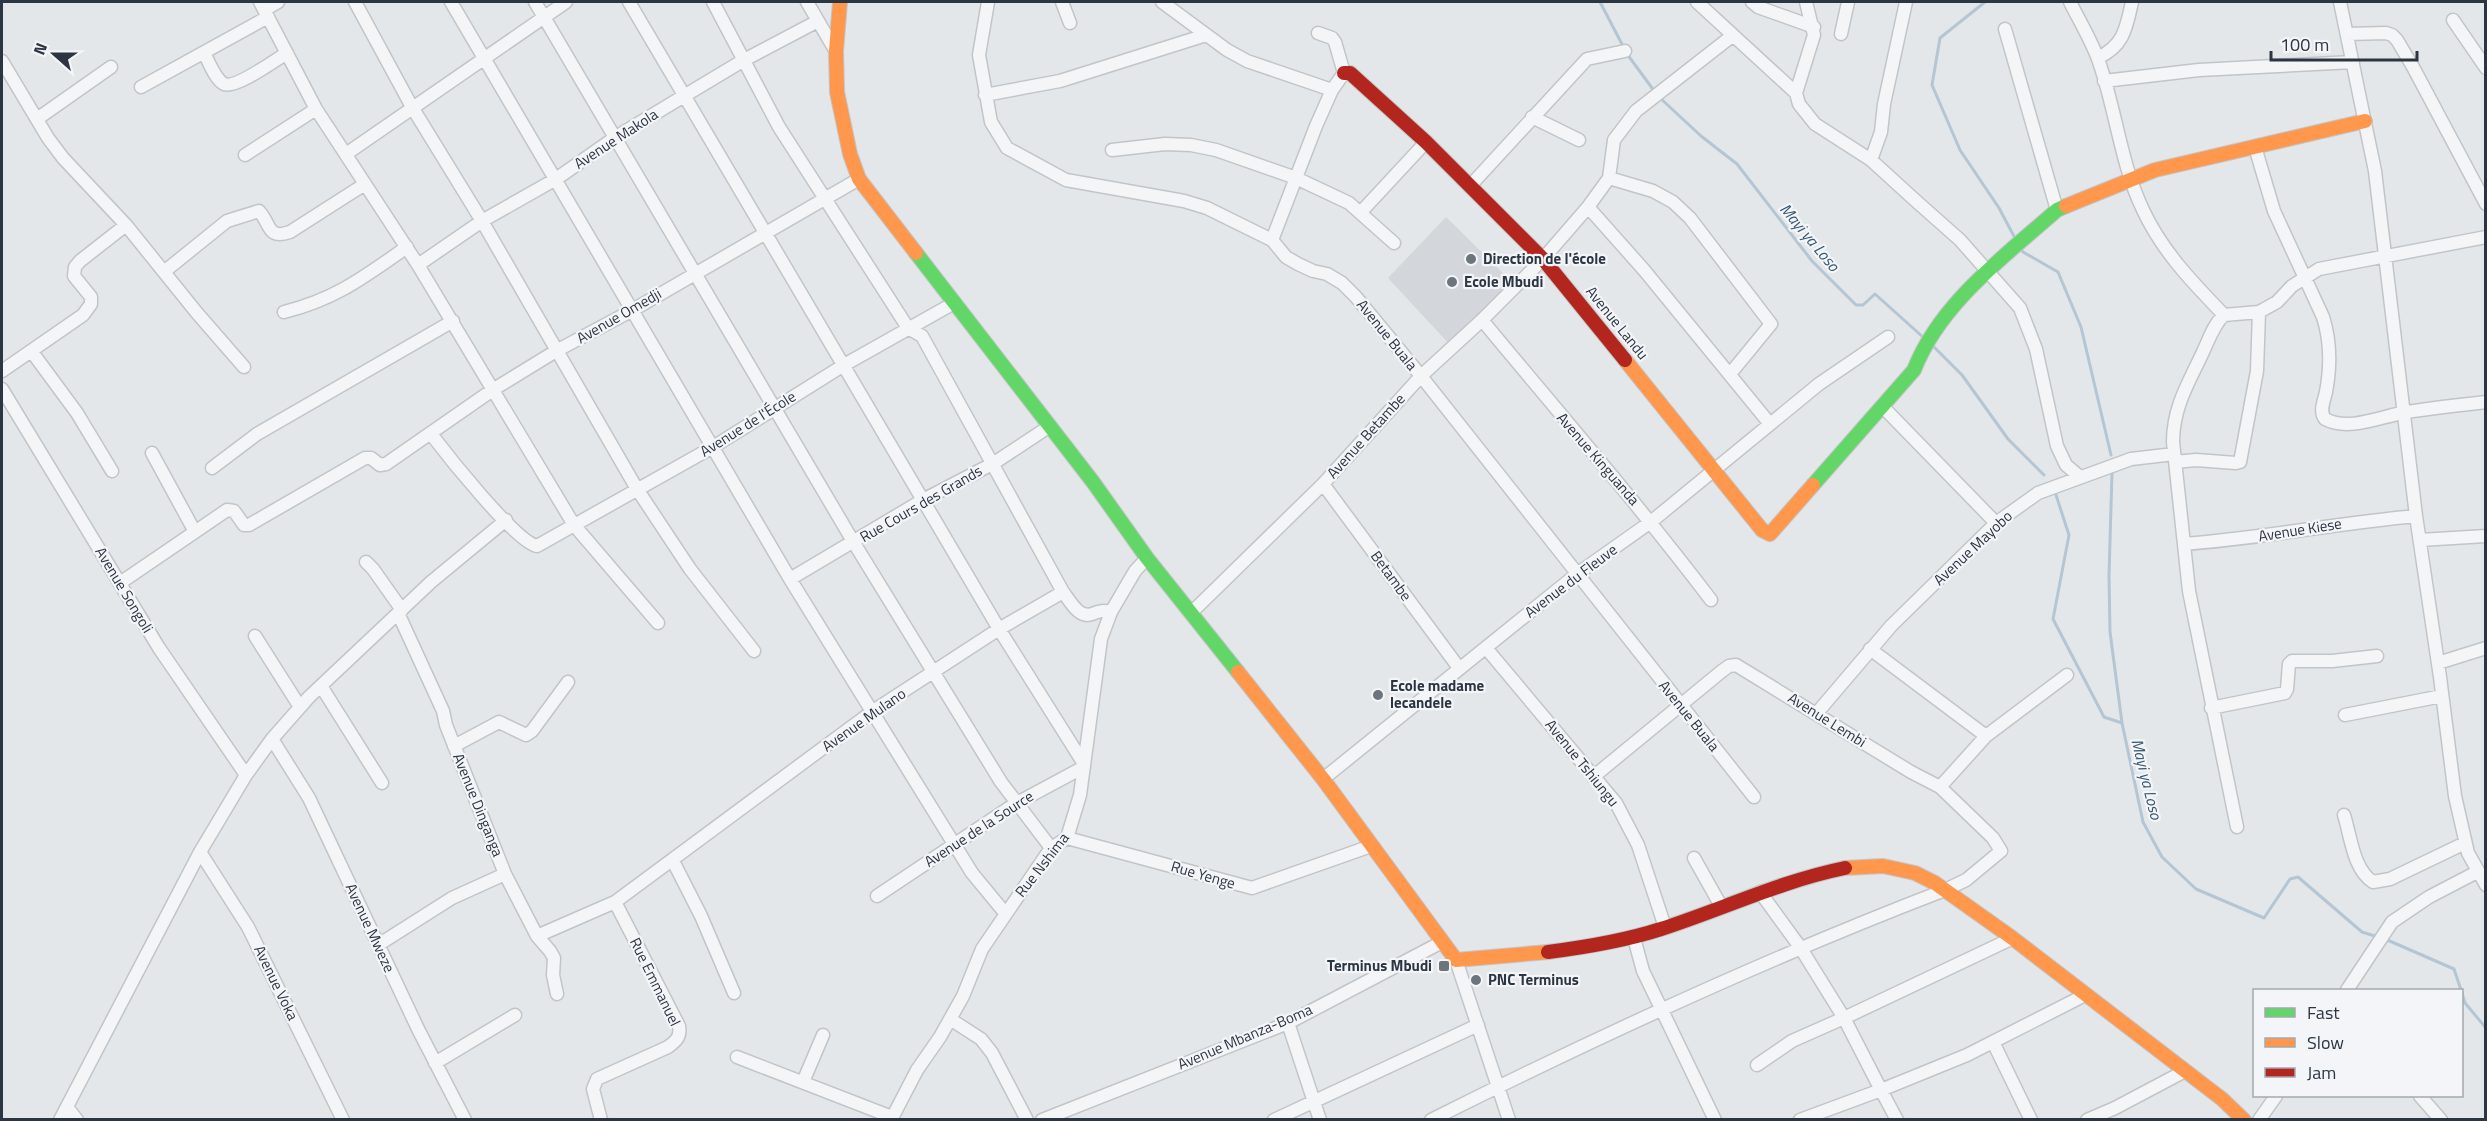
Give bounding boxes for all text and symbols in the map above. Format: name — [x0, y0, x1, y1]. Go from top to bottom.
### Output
north arrow — [24, 24, 84, 84]
scale bar — [2271, 24, 2416, 62]
text: 100 m — [2280, 31, 2329, 58]
text: N — [27, 39, 53, 58]
street label: Avenue Makola — [569, 102, 663, 174]
water label: Mayi ya Loso — [1774, 198, 1846, 277]
place label: Direction de l'école — [1483, 247, 1606, 270]
marker: Direction de l'école — [1464, 252, 1478, 266]
place label: Ecole Mbudi — [1464, 270, 1543, 293]
marker: Ecole Mbudi — [1445, 275, 1459, 289]
street label: Avenue Landu — [1580, 281, 1654, 364]
street label: Avenue Omedji — [572, 282, 666, 349]
street label: Avenue Buala — [1351, 294, 1424, 376]
street label: Avenue de l'École — [695, 385, 800, 462]
street label: Avenue Betambe — [1321, 388, 1410, 483]
street label: Avenue Kinguanda — [1551, 407, 1646, 511]
street label: Rue Cours des Grands — [855, 459, 986, 548]
street label: Avenue Mayobo — [1928, 505, 2018, 591]
street label: Avenue Kiese — [2257, 512, 2343, 547]
street label: Avenue du Fleuve — [1519, 538, 1622, 623]
street label: Avenue Songoli — [90, 542, 159, 637]
street label: Betambe — [1365, 546, 1418, 606]
place label: Ecole madame lecandele — [1390, 674, 1485, 714]
street label: Avenue Buala — [1653, 675, 1726, 757]
street label: Avenue Mulano — [817, 682, 910, 757]
street label: Avenue Lembi — [1784, 686, 1871, 753]
marker: Ecole madame lecandele — [1371, 688, 1385, 702]
street label: Avenue Tshiungu — [1540, 714, 1625, 811]
water label: Mayi ya Loso — [2125, 736, 2169, 823]
street label: Avenue Dinganga — [447, 750, 510, 860]
street label: Avenue de la Source — [919, 785, 1038, 873]
street label: Rue Nshima — [1009, 827, 1075, 902]
street label: Rue Yenge — [1168, 854, 1238, 895]
street label: Avenue Mweze — [340, 879, 401, 976]
street label: Rue Emmanuel — [624, 934, 687, 1030]
street label: Avenue Voka — [248, 941, 305, 1025]
place label: Terminus Mbudi — [1327, 954, 1432, 977]
marker: Terminus Mbudi — [1437, 959, 1451, 973]
place label: PNC Terminus — [1488, 968, 1579, 991]
marker: PNC Terminus — [1469, 973, 1483, 987]
legend — [2253, 989, 2463, 1097]
street label: Avenue Mbanza-Boma — [1174, 998, 1316, 1075]
text: Fast — [2307, 999, 2340, 1026]
text: Slow — [2307, 1029, 2344, 1056]
text: Jam — [2307, 1059, 2336, 1086]

